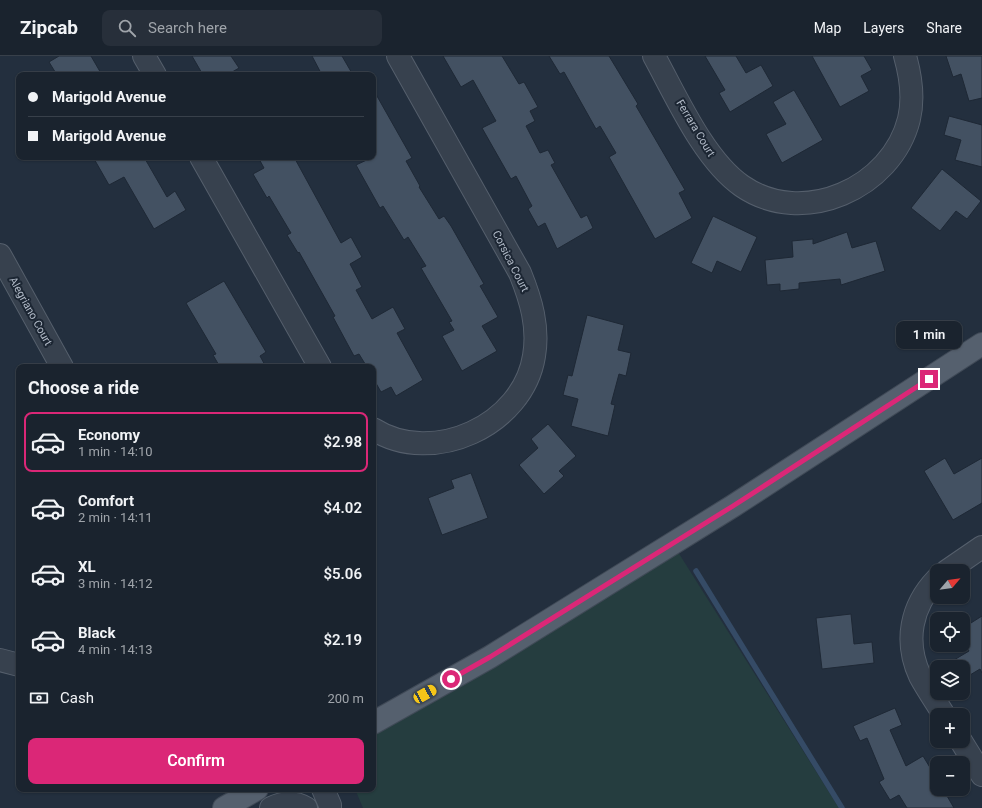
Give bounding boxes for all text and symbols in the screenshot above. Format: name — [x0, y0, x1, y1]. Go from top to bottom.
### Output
search box — [102, 10, 382, 46]
text: Zipcab — [20, 16, 78, 39]
icon: search — [116, 17, 138, 39]
text: Search here — [148, 19, 227, 37]
text: Map — [814, 20, 841, 36]
text: Layers — [863, 20, 904, 36]
text: Share — [926, 20, 962, 36]
text: Marigold Avenue — [52, 88, 166, 106]
street label: Ferrara Court — [673, 97, 718, 160]
text: Marigold Avenue — [52, 127, 166, 145]
street label: Corsica Court — [490, 228, 532, 294]
street label: Alegriano Court — [6, 275, 55, 348]
callout: 1 min — [896, 321, 962, 349]
text: 1 min — [913, 327, 945, 342]
route end — [920, 370, 938, 388]
text: Choose a ride — [28, 377, 139, 398]
icon: car — [30, 424, 66, 460]
text: Economy — [78, 426, 140, 444]
text: $2.98 — [323, 433, 362, 451]
text: 1 min · 14:10 — [78, 444, 153, 459]
icon: car — [30, 490, 66, 526]
text: Comfort — [78, 492, 134, 510]
text: $4.02 — [323, 499, 362, 517]
text: 2 min · 14:11 — [78, 510, 153, 525]
icon: car — [30, 556, 66, 592]
text: XL — [78, 558, 96, 576]
north arrow — [930, 564, 970, 604]
map controls — [930, 564, 970, 796]
text: $5.06 — [323, 565, 362, 583]
text: 3 min · 14:12 — [78, 576, 153, 591]
button: locate — [930, 612, 970, 652]
icon: car — [30, 622, 66, 658]
text: Black — [78, 624, 115, 642]
text: $2.19 — [323, 631, 362, 649]
text: 4 min · 14:13 — [78, 642, 153, 657]
button: layers — [930, 660, 970, 700]
route start — [442, 670, 460, 688]
car — [412, 683, 438, 705]
icon: cash — [28, 687, 50, 709]
text: Cash — [60, 689, 94, 707]
text: 200 m — [327, 691, 364, 706]
button: + — [930, 708, 970, 748]
button: Confirm — [28, 738, 364, 784]
button: − — [930, 756, 970, 796]

